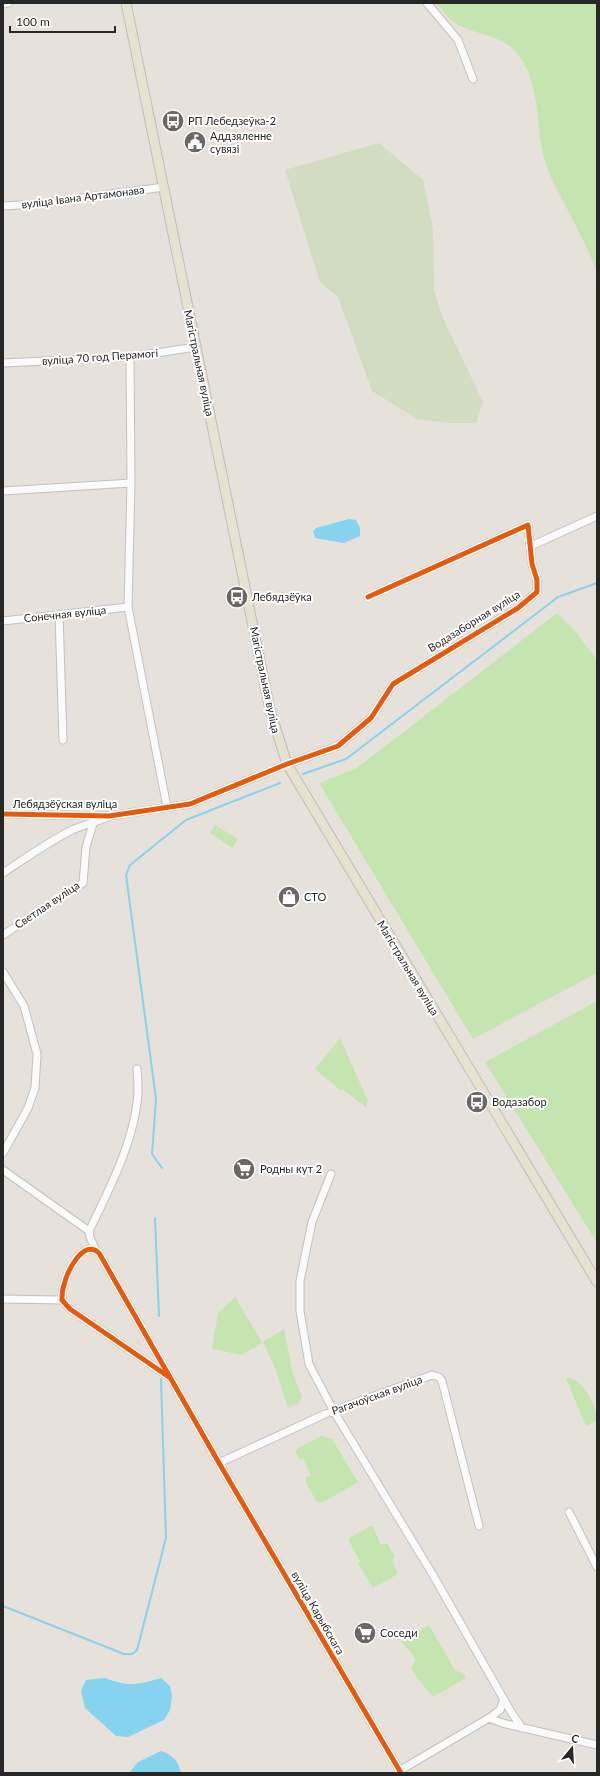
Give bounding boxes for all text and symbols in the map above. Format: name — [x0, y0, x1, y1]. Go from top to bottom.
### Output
scale bar — [10, 8, 115, 34]
text: 100 m — [16, 14, 50, 29]
bus stop icon: РП Лебедзеўка-2 — [160, 108, 186, 134]
place label: РП Лебедзеўка-2 — [188, 114, 276, 127]
public building icon: Аддзяленне сувязі — [182, 129, 208, 155]
place label: Аддзяленне сувязі — [210, 129, 272, 155]
street label: вуліца Івана Артамонава — [21, 183, 145, 211]
street label: Магістральная вуліца — [182, 309, 217, 417]
street label: вуліца 70 год Перамогі — [41, 346, 159, 367]
bus stop icon: Лебядзёўка — [224, 584, 250, 610]
street label: Водазаборная вуліца — [425, 587, 522, 654]
place label: Лебядзёўка — [251, 590, 312, 603]
street label: Сонечная вуліца — [23, 603, 107, 624]
street label: Магістральная вуліца — [248, 626, 283, 734]
street label: Лебядзёўская вуліца — [12, 797, 117, 810]
street label: Светлая вуліца — [12, 878, 82, 931]
shop icon: СТО — [276, 884, 302, 910]
place label: СТО — [304, 890, 326, 903]
street label: Магістральная вуліца — [375, 918, 442, 1018]
bus stop icon: Водазабор — [464, 1089, 490, 1115]
place label: Водазабор — [492, 1095, 547, 1108]
supermarket icon: Родны кут 2 — [231, 1156, 257, 1182]
place label: Родны кут 2 — [260, 1162, 322, 1175]
street label: Рагачоўская вуліца — [330, 1372, 424, 1417]
street label: вуліца Карыбскага — [289, 1569, 348, 1657]
supermarket icon: Соседи — [352, 1620, 378, 1646]
place label: Соседи — [380, 1626, 418, 1639]
north arrow — [552, 1728, 592, 1768]
text: С — [570, 1731, 581, 1746]

